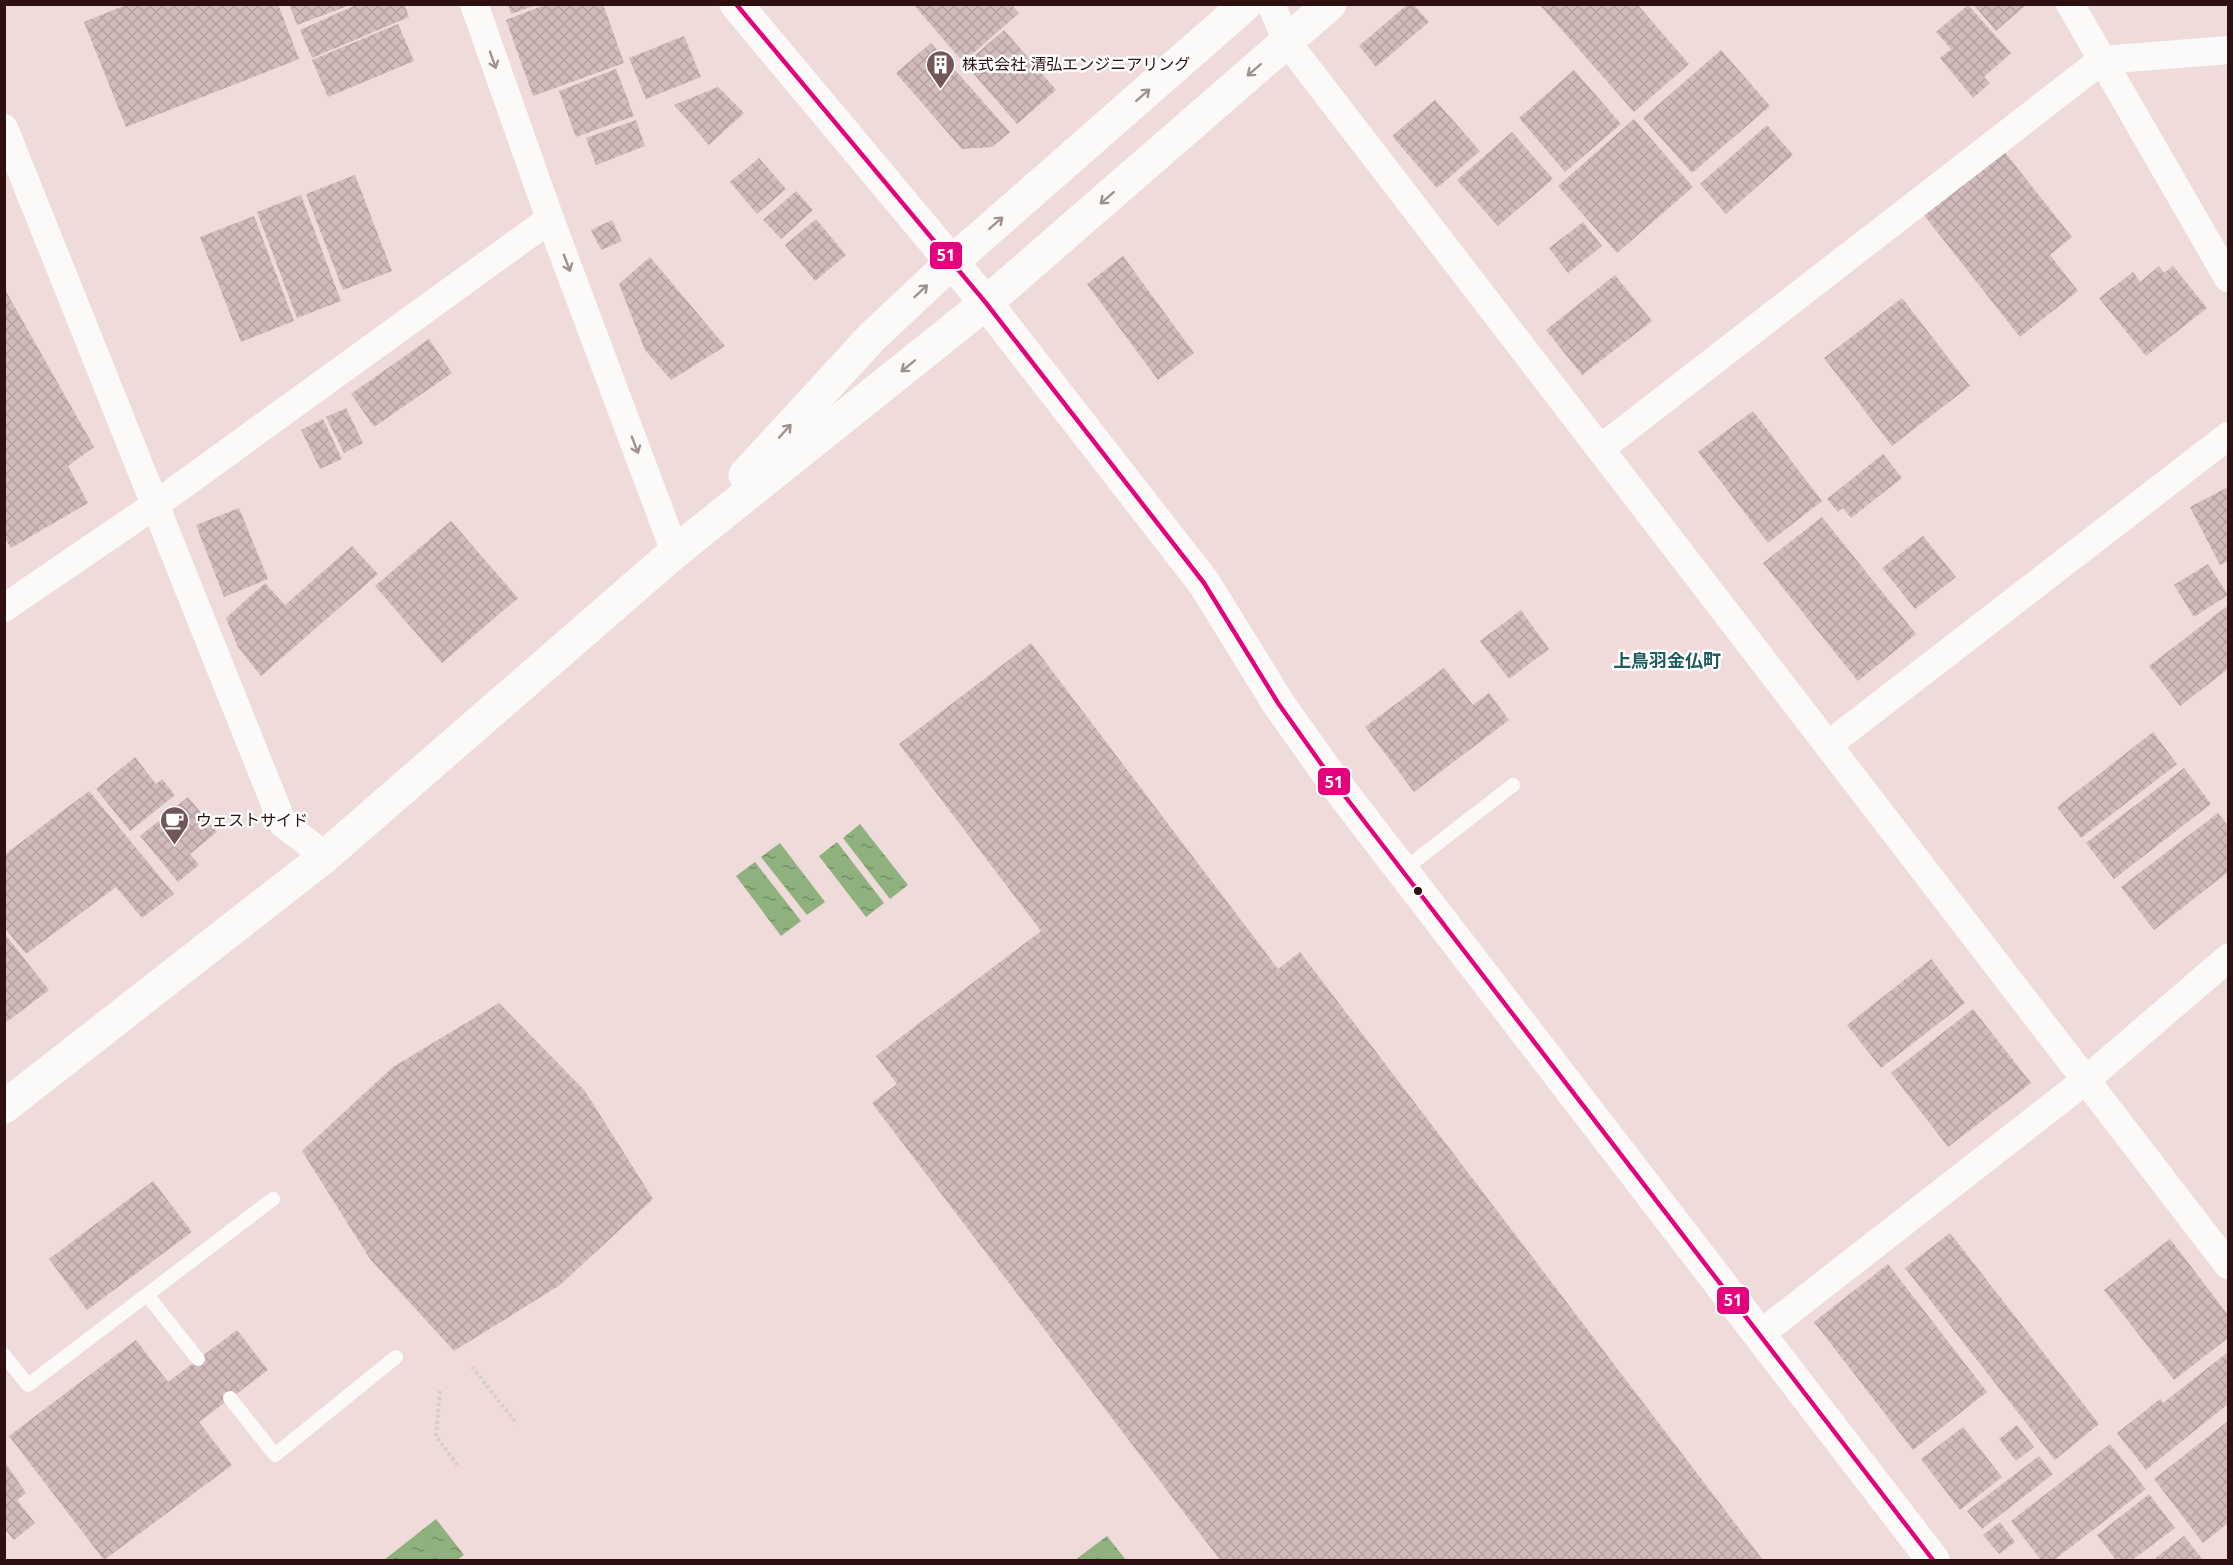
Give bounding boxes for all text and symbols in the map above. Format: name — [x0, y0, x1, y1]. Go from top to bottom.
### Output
building icon: 株式会社 清弘エンジニアリング — [925, 48, 957, 90]
one-way arrow — [489, 50, 500, 68]
place label: 株式会社 清弘エンジニアリング — [962, 53, 1190, 75]
one-way arrow — [1246, 64, 1262, 77]
one-way arrow — [1135, 88, 1151, 101]
one-way arrow — [1100, 191, 1115, 205]
one-way arrow — [988, 216, 1003, 230]
line badge: 51 — [929, 241, 963, 270]
text: 51 — [937, 244, 955, 266]
one-way arrow — [562, 253, 573, 272]
one-way arrow — [913, 284, 928, 298]
one-way arrow — [900, 359, 916, 372]
one-way arrow — [778, 424, 792, 439]
one-way arrow — [630, 436, 641, 454]
district label: 上鳥羽金仏町 — [1613, 648, 1721, 672]
line badge: 51 — [1317, 767, 1351, 796]
text: 51 — [1325, 771, 1343, 793]
cafe icon: ウェストサイド — [159, 804, 191, 846]
place label: ウェストサイド — [196, 809, 308, 831]
unlabelled marker — [1412, 885, 1424, 897]
line badge: 51 — [1716, 1286, 1750, 1315]
text: 51 — [1724, 1289, 1742, 1311]

